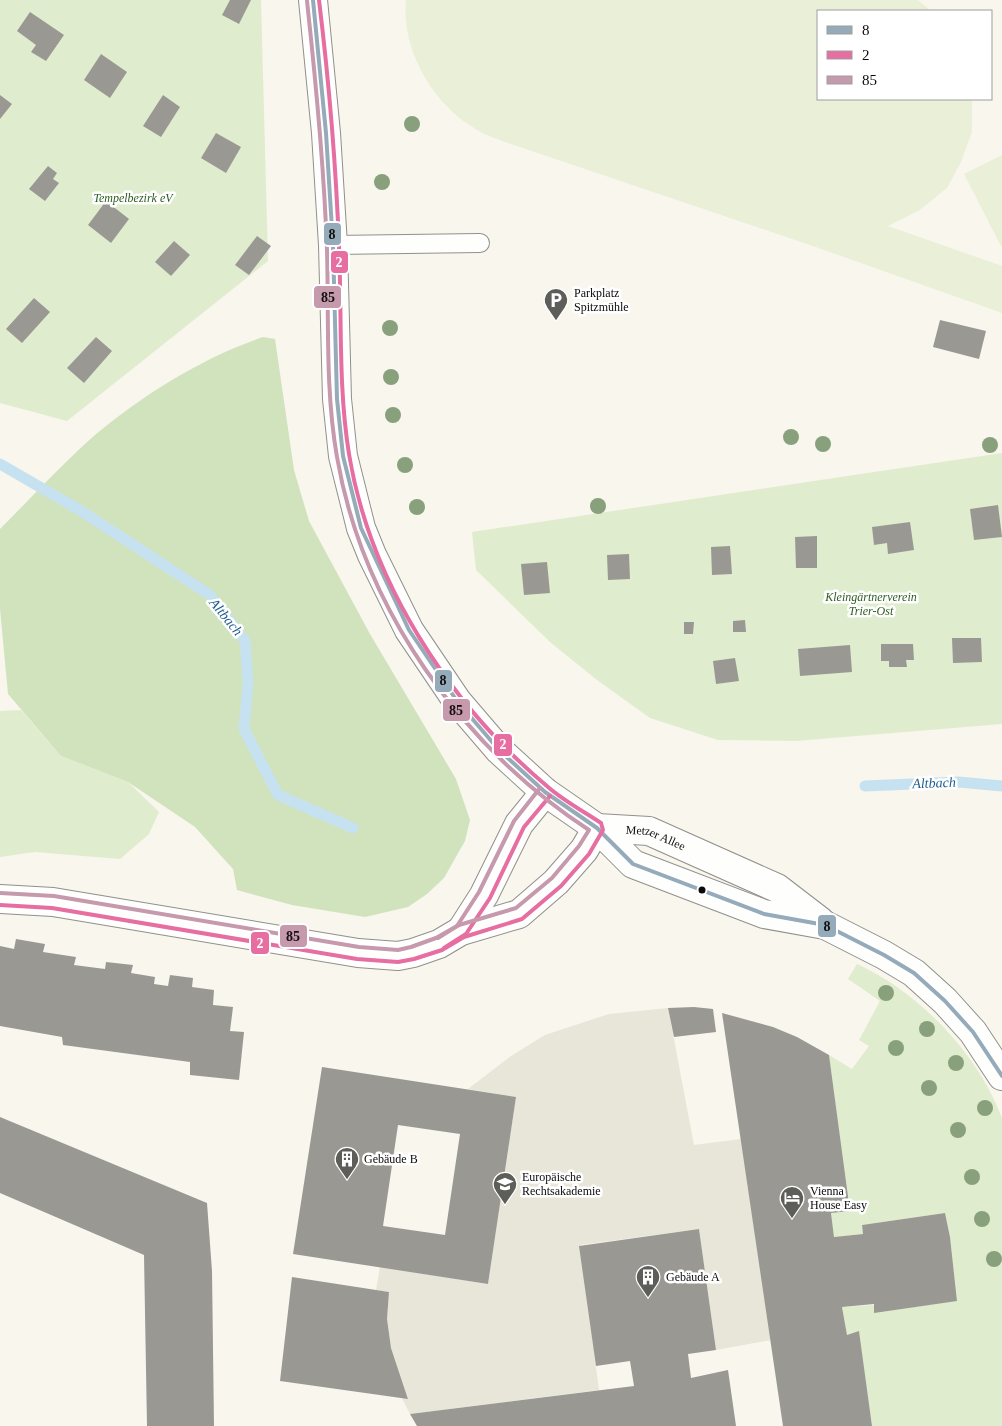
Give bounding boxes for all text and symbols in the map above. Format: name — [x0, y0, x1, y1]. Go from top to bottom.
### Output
legend — [817, 10, 992, 100]
text: 8 — [862, 22, 870, 38]
text: 2 — [862, 47, 870, 63]
text: 85 — [862, 72, 877, 88]
park label: Tempelbezirk eV — [93, 191, 174, 205]
line badge: 8 — [323, 222, 342, 246]
text: 8 — [329, 227, 336, 242]
line badge: 2 — [330, 250, 349, 274]
text: 2 — [336, 255, 343, 270]
line badge: 85 — [313, 285, 342, 309]
place label: Parkplatz Spitzmühle — [574, 286, 629, 314]
parking icon: Parkplatz Spitzmühle — [543, 287, 569, 321]
text: 85 — [321, 290, 335, 305]
park label: Kleingärtnerverein Trier-Ost — [824, 590, 917, 618]
water label: Altbach — [206, 595, 246, 639]
line badge: 8 — [434, 669, 453, 693]
text: 8 — [440, 673, 447, 688]
line badge: 85 — [442, 698, 471, 722]
text: 85 — [449, 703, 463, 718]
line badge: 2 — [493, 733, 513, 757]
text: 2 — [500, 737, 507, 752]
water label: Altbach — [911, 775, 956, 791]
street label: Metzer Allee — [625, 823, 688, 853]
unlabelled marker — [697, 885, 707, 895]
line badge: 8 — [817, 914, 837, 938]
text: 8 — [824, 919, 831, 934]
line badge: 85 — [279, 924, 308, 948]
text: 85 — [286, 929, 300, 944]
line badge: 2 — [250, 931, 270, 955]
text: 2 — [257, 936, 264, 951]
building icon: Gebäude B — [334, 1146, 360, 1180]
place label: Gebäude B — [364, 1152, 418, 1166]
place label: Europäische Rechtsakademie — [522, 1170, 601, 1198]
school or university icon: Europäische Rechtsakademie — [492, 1171, 518, 1205]
place label: Vienna House Easy — [810, 1184, 867, 1212]
hotel icon: Vienna House Easy — [779, 1185, 805, 1219]
building icon: Gebäude A — [635, 1264, 661, 1298]
place label: Gebäude A — [666, 1270, 720, 1284]

